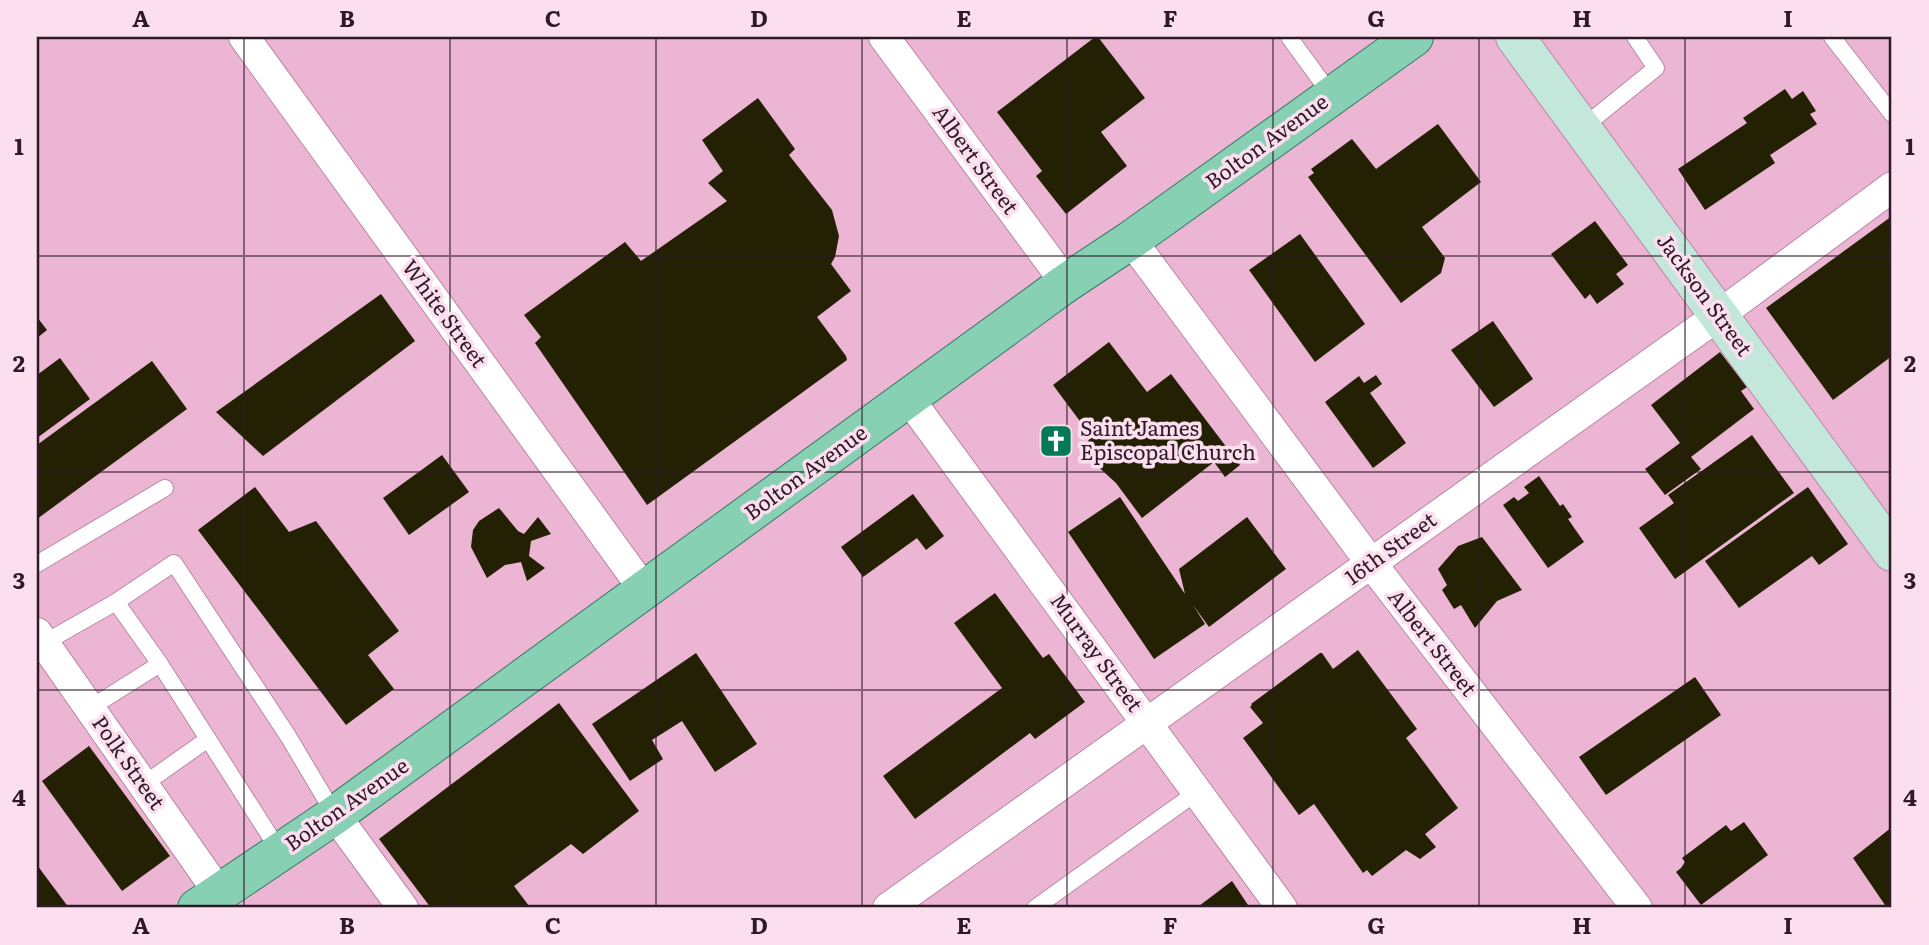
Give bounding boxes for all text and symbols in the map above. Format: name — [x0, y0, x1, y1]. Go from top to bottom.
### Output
text: A — [132, 0, 150, 34]
text: B — [339, 0, 355, 34]
text: C — [545, 0, 561, 34]
text: D — [750, 0, 768, 34]
text: E — [956, 0, 972, 34]
text: F — [1163, 0, 1178, 34]
text: G — [1367, 0, 1385, 34]
text: H — [1572, 0, 1592, 34]
text: I — [1783, 0, 1793, 34]
street label: Bolton Avenue — [1198, 85, 1333, 195]
street label: Albert Street — [927, 97, 1028, 220]
text: 1 — [14, 128, 24, 162]
text: 1 — [1905, 128, 1915, 162]
street label: Jackson Street — [1651, 226, 1761, 362]
street label: White Street — [396, 252, 496, 373]
text: 2 — [13, 345, 25, 379]
text: 2 — [1904, 345, 1916, 379]
place label: Saint James Episcopal Church — [1080, 411, 1256, 466]
street label: Bolton Avenue — [737, 416, 872, 526]
church icon: Saint James Episcopal Church — [1037, 422, 1075, 460]
street label: 16th Street — [1337, 503, 1442, 591]
text: 3 — [13, 562, 25, 596]
text: 3 — [1904, 562, 1916, 596]
street label: Albert Street — [1382, 581, 1486, 702]
street label: Murray Street — [1044, 586, 1152, 718]
street label: Polk Street — [86, 708, 174, 815]
street label: Bolton Avenue — [277, 749, 414, 857]
text: 4 — [12, 779, 26, 813]
text: 4 — [1903, 779, 1917, 813]
text: A — [132, 907, 150, 941]
text: B — [339, 907, 355, 941]
text: C — [545, 907, 561, 941]
text: D — [750, 907, 768, 941]
text: E — [956, 907, 972, 941]
text: F — [1163, 907, 1178, 941]
text: G — [1367, 907, 1385, 941]
text: H — [1572, 907, 1592, 941]
text: I — [1783, 907, 1793, 941]

